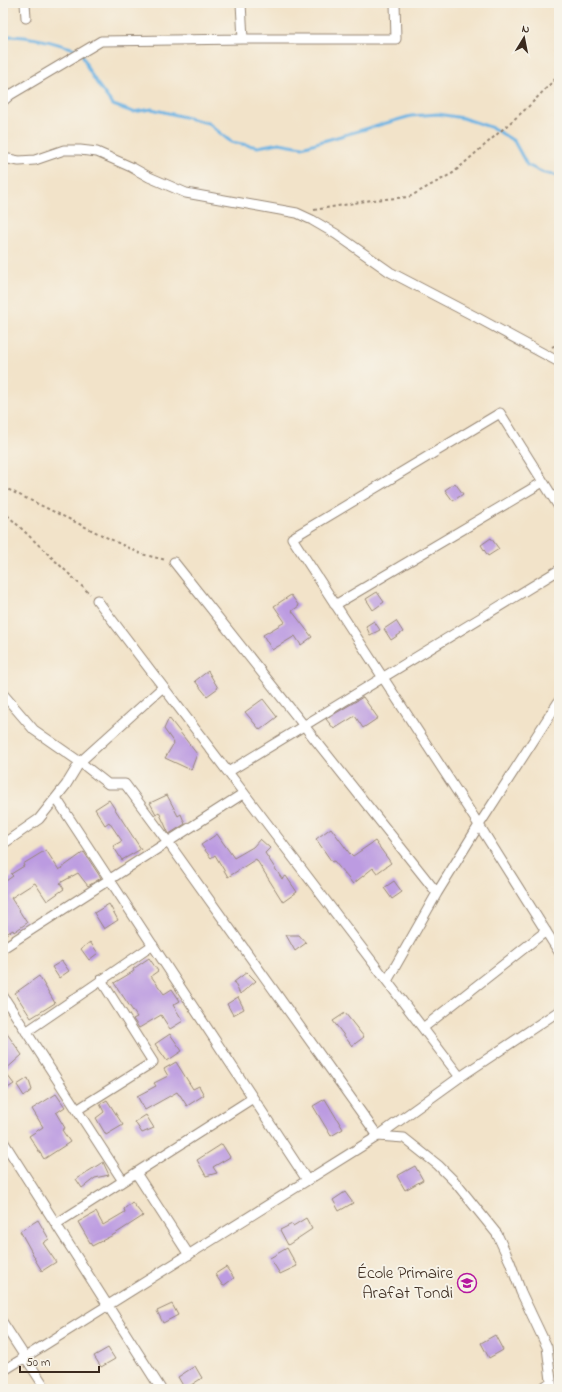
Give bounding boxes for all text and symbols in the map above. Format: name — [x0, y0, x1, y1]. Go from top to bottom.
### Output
north arrow — [504, 18, 544, 58]
text: N — [521, 21, 531, 38]
place label: École Primaire Arafat Tondi — [357, 1261, 453, 1306]
school or university icon: École Primaire Arafat Tondi — [456, 1272, 478, 1294]
scale bar — [20, 1348, 99, 1374]
text: 50 m — [26, 1354, 50, 1372]

